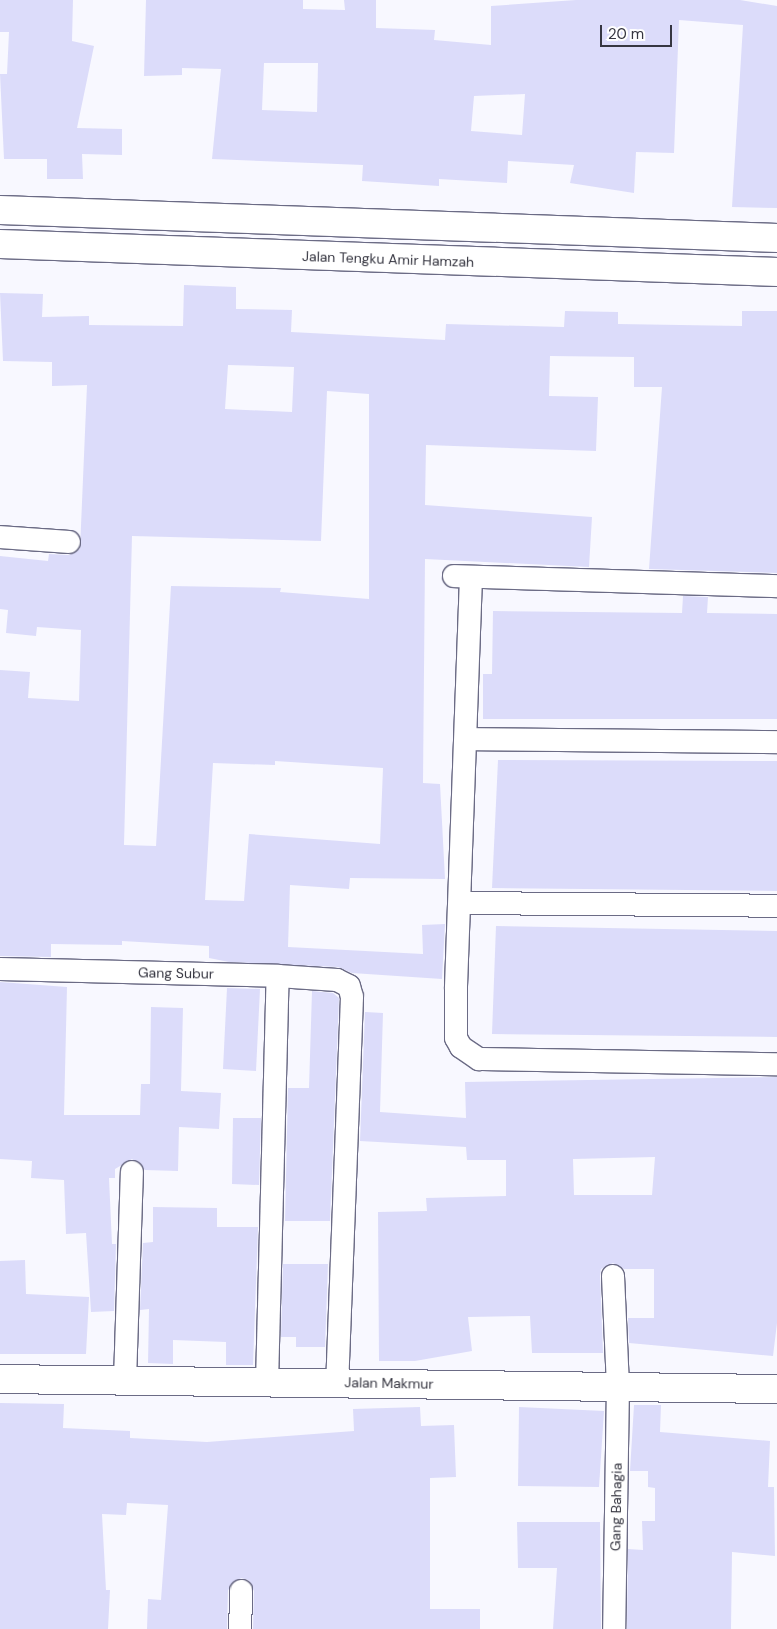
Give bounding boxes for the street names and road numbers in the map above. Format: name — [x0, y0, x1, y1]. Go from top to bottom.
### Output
street label: Jalan Tengku Amir Hamzah — [302, 248, 474, 270]
street label: Gang Subur — [138, 964, 214, 982]
street label: Jalan Makmur — [344, 1374, 434, 1392]
street label: Gang Bahagia — [607, 1463, 625, 1551]

